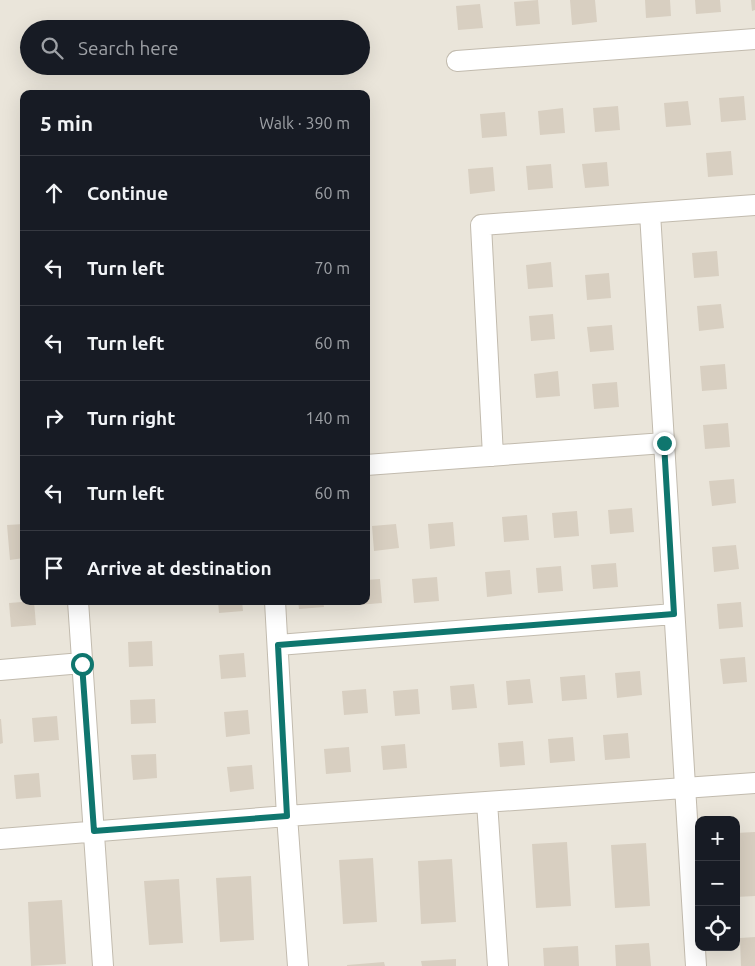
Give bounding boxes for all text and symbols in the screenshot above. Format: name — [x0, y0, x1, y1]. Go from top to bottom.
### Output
search box — [20, 20, 370, 75]
icon: search — [38, 34, 66, 62]
text: Search here — [78, 37, 178, 59]
text: 5 min — [40, 111, 93, 135]
text: Walk · 390 m — [259, 114, 350, 132]
icon: ahead — [40, 179, 68, 207]
text: Continue — [87, 182, 168, 204]
text: 60 m — [314, 184, 350, 202]
icon: left — [40, 254, 68, 282]
text: Turn left — [87, 257, 165, 279]
text: 70 m — [314, 259, 350, 277]
icon: left — [40, 329, 68, 357]
text: Turn left — [87, 332, 165, 354]
text: 60 m — [314, 334, 350, 352]
icon: right — [40, 404, 68, 432]
text: Turn right — [87, 407, 175, 429]
text: 140 m — [305, 409, 350, 427]
route end — [653, 432, 676, 455]
icon: left — [40, 479, 68, 507]
text: Turn left — [87, 482, 165, 504]
text: 60 m — [314, 484, 350, 502]
icon: arrive — [40, 554, 68, 582]
text: Arrive at destination — [87, 557, 272, 579]
route start — [71, 653, 94, 676]
map controls — [695, 816, 740, 951]
button: + — [695, 816, 740, 861]
button: − — [695, 861, 740, 906]
button: locate — [695, 906, 740, 951]

